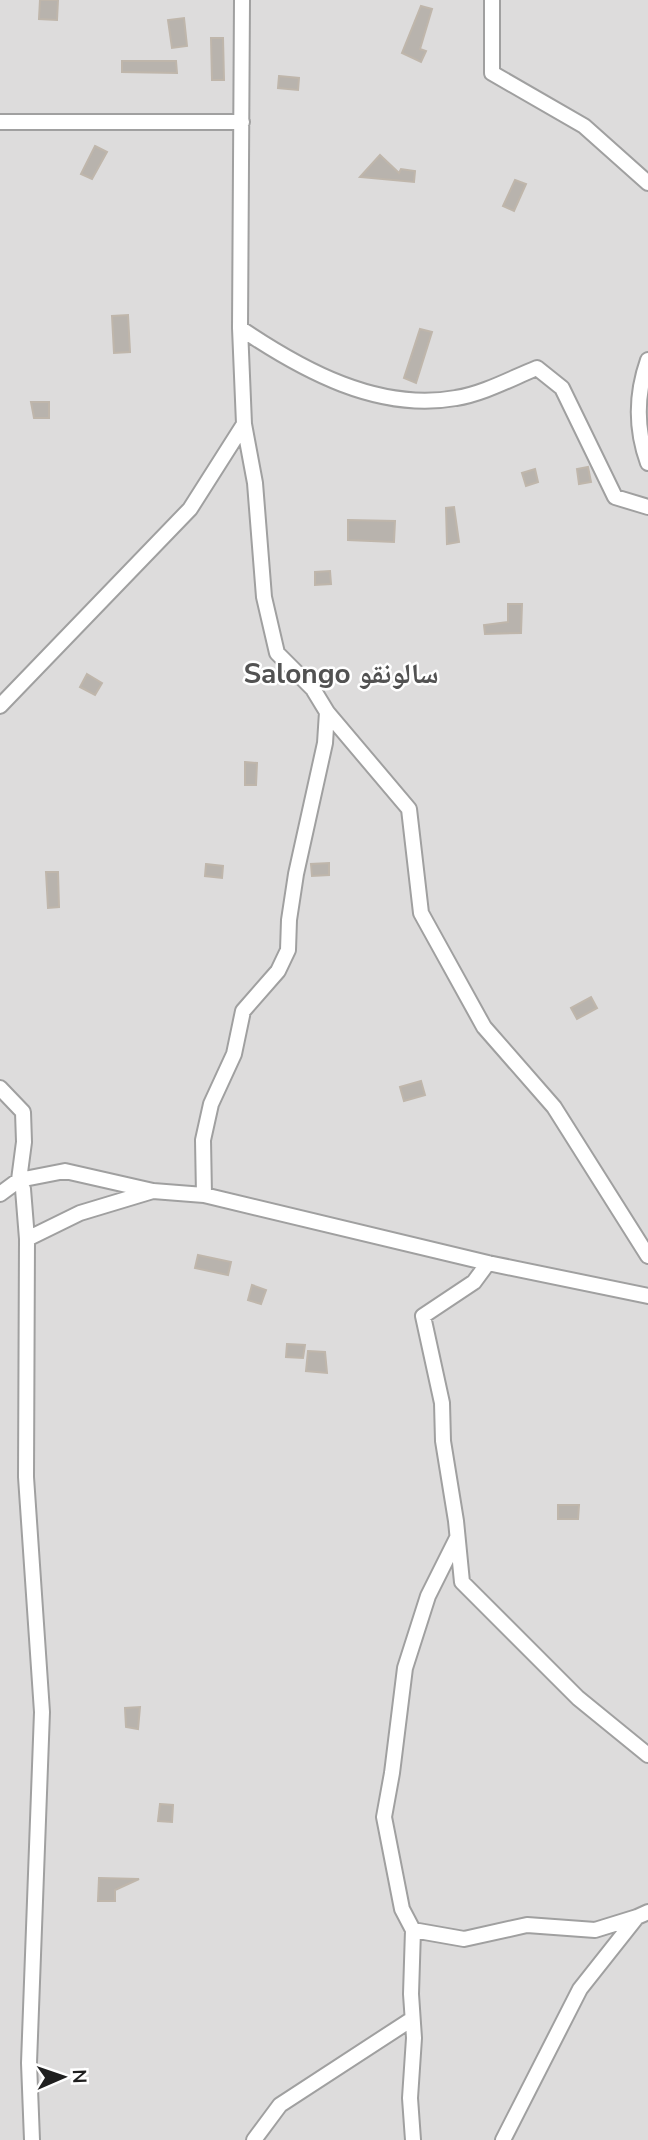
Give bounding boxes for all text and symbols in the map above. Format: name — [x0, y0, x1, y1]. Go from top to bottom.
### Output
district label: Salongo سالونقو — [243, 655, 439, 693]
north arrow — [28, 2042, 98, 2112]
text: N — [66, 2069, 92, 2084]

